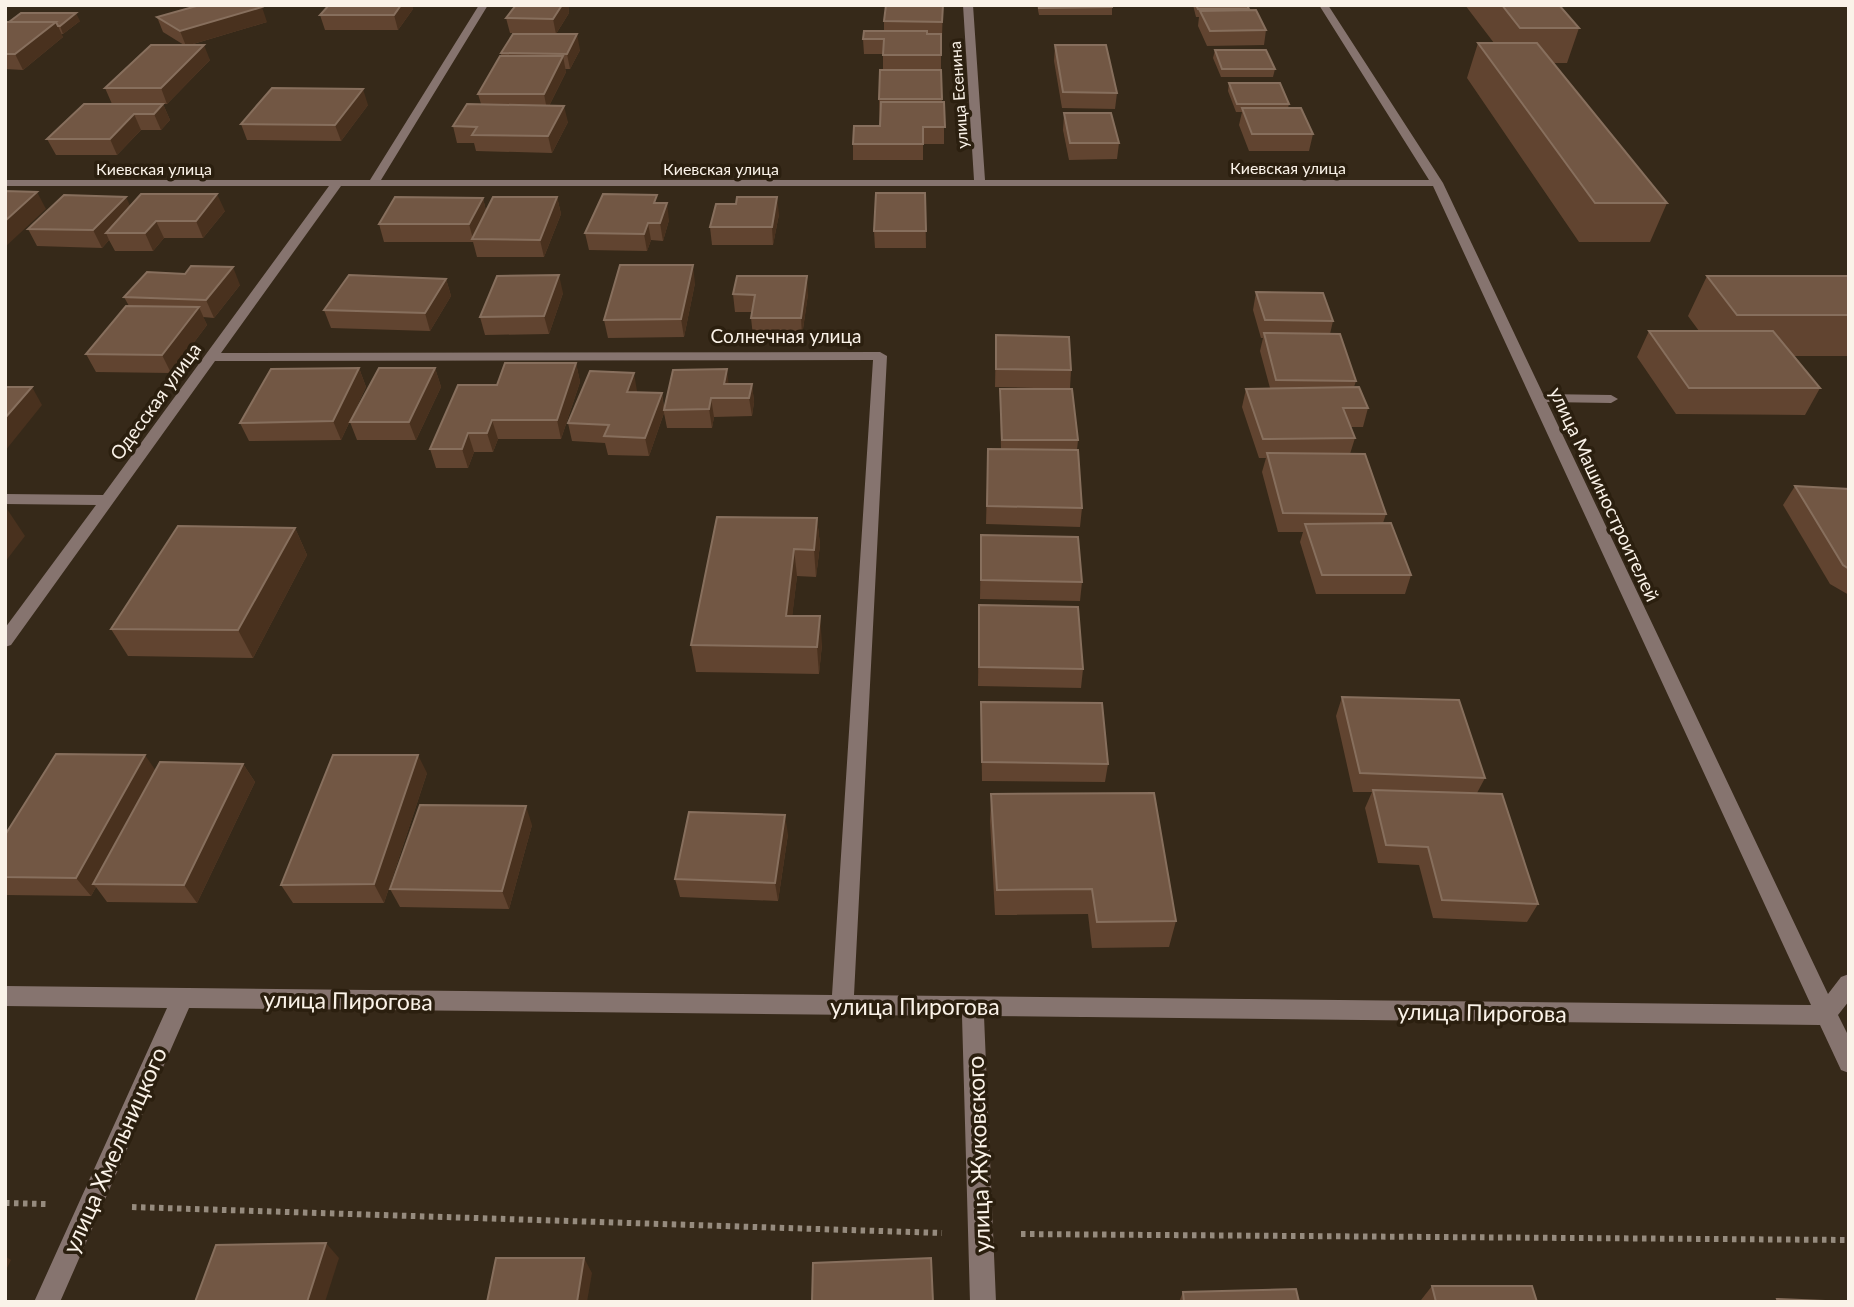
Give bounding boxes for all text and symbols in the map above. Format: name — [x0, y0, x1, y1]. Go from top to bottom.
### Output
street label: улица Есенина — [945, 41, 971, 149]
street label: Киевская улица — [1230, 158, 1346, 177]
street label: Киевская улица — [96, 159, 212, 178]
street label: Киевская улица — [663, 159, 779, 178]
street label: Солнечная улица — [711, 324, 861, 347]
street label: Одесская улица — [105, 338, 205, 464]
street label: улица Машиностроителей — [1545, 383, 1665, 605]
street label: улица Пирогова — [263, 985, 433, 1015]
street label: улица Пирогова — [830, 992, 1000, 1020]
street label: улица Пирогова — [1397, 997, 1567, 1027]
street label: улица Хмельницкого — [56, 1043, 172, 1257]
street label: улица Жуковского — [961, 1055, 995, 1253]

